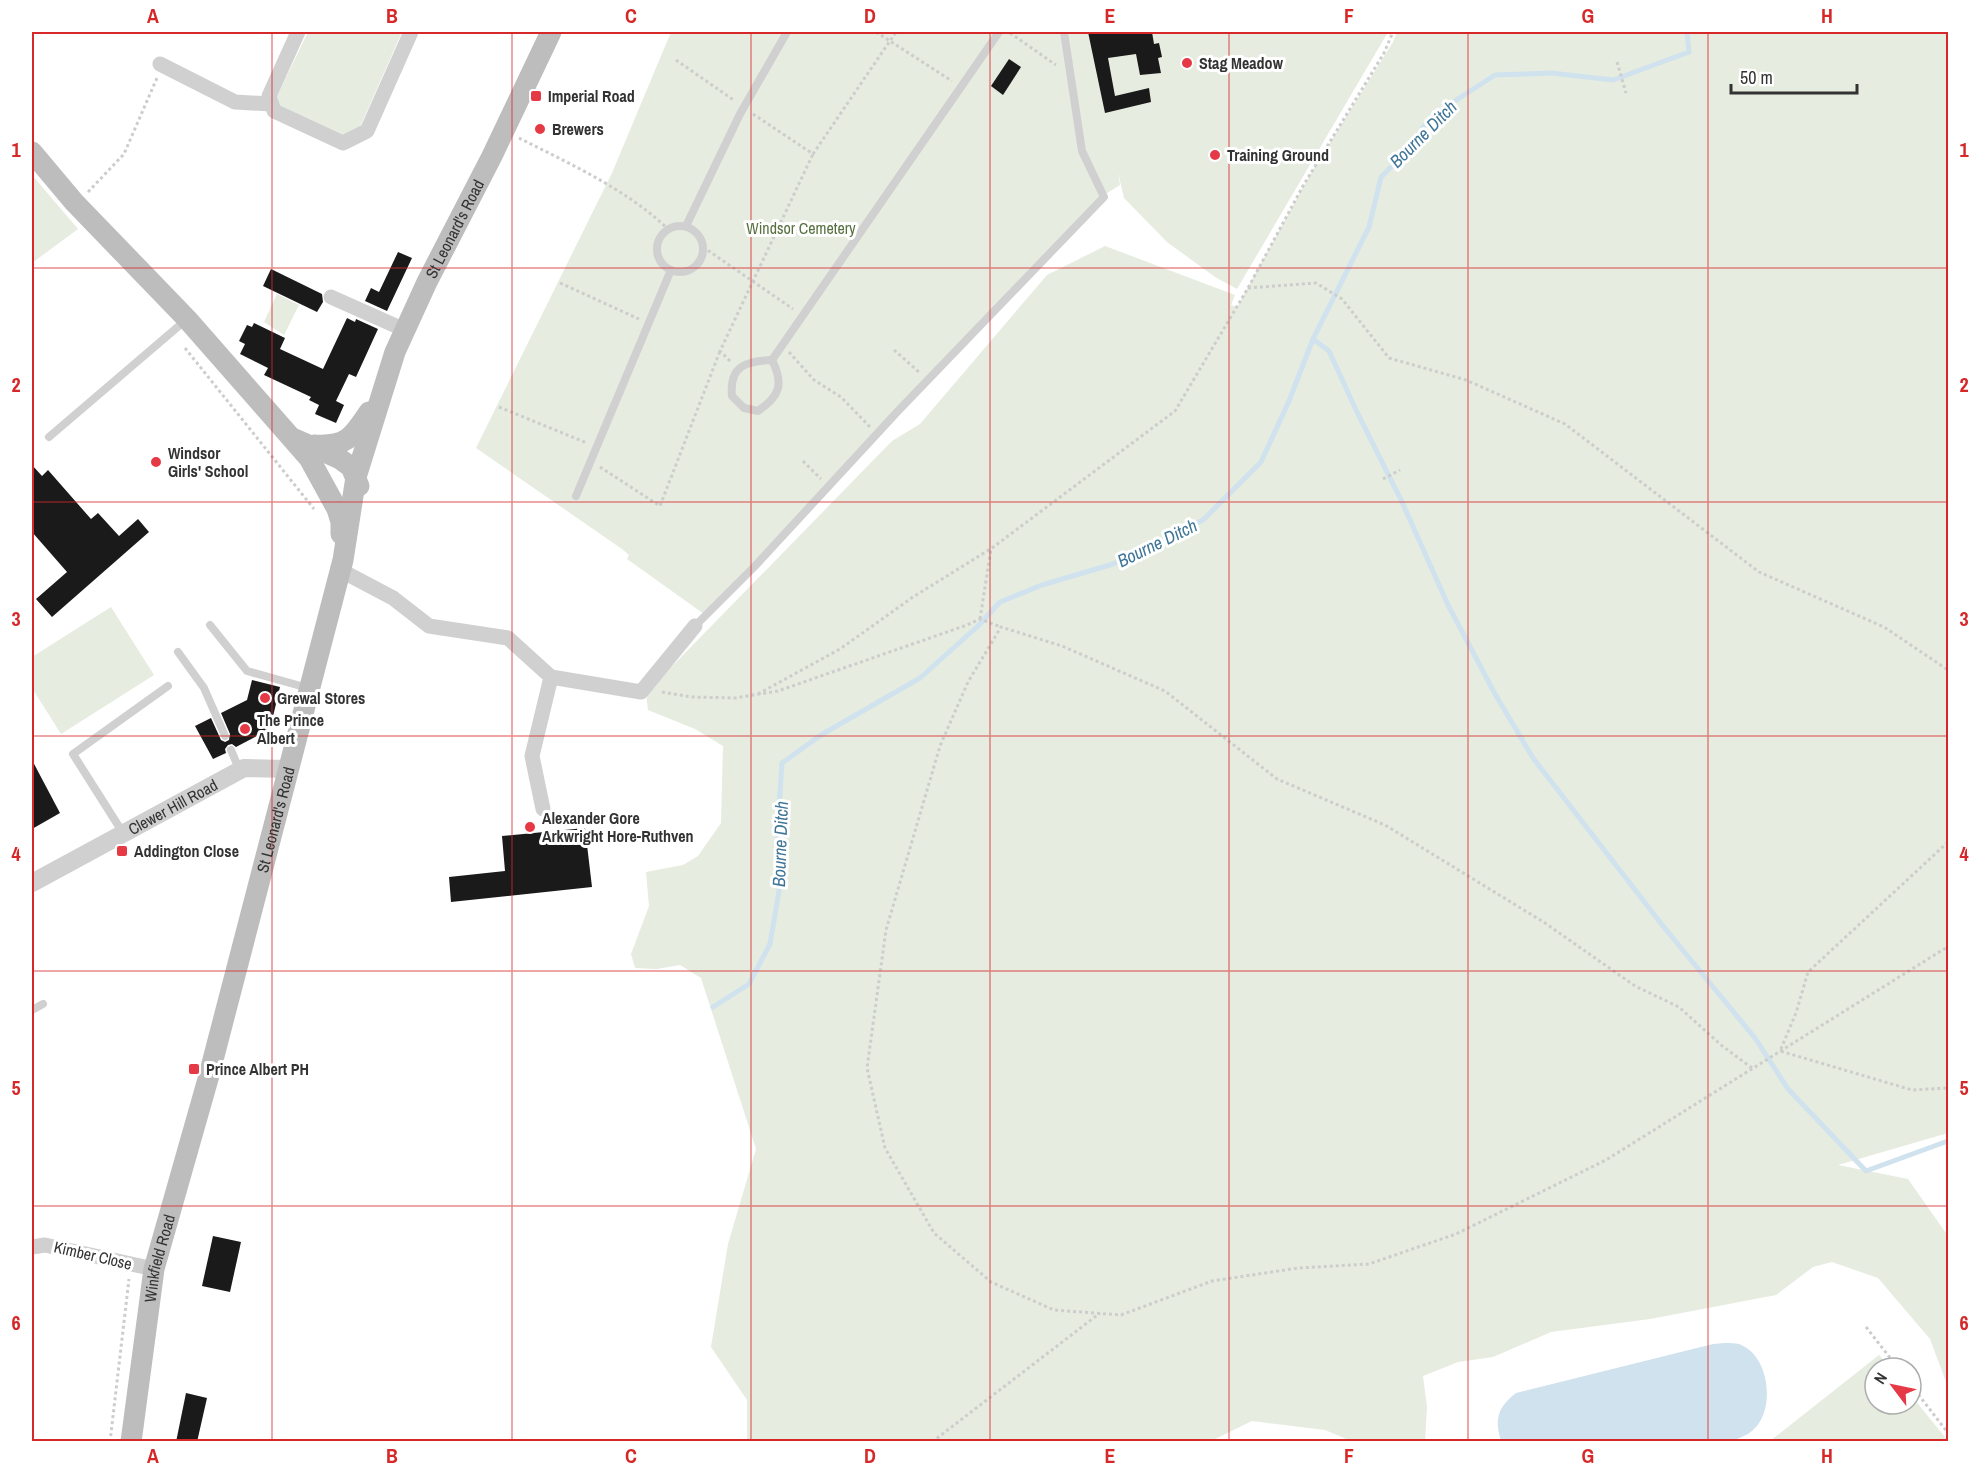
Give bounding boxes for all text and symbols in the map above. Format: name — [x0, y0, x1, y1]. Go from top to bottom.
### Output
text: A — [147, 2, 159, 29]
text: B — [386, 2, 398, 29]
text: C — [625, 2, 637, 29]
text: D — [864, 2, 876, 29]
text: E — [1105, 2, 1116, 29]
text: F — [1344, 2, 1354, 29]
text: G — [1582, 2, 1594, 29]
text: H — [1821, 2, 1833, 29]
place label: Stag Meadow — [1199, 52, 1284, 74]
marker: Stag Meadow — [1180, 56, 1194, 70]
scale bar — [1731, 57, 1857, 95]
text: 50 m — [1740, 65, 1773, 90]
place label: Imperial Road — [548, 85, 635, 107]
marker: Imperial Road — [529, 89, 543, 103]
water label: Bourne Ditch — [1384, 95, 1462, 173]
place label: Brewers — [552, 118, 604, 140]
marker: Brewers — [533, 122, 547, 136]
text: 1 — [11, 136, 21, 163]
text: 1 — [1959, 136, 1969, 163]
place label: Training Ground — [1227, 144, 1329, 166]
marker: Training Ground — [1208, 148, 1222, 162]
street label: St Leonard's Road — [420, 176, 489, 282]
park label: Windsor Cemetery — [746, 217, 856, 239]
text: 2 — [11, 371, 21, 398]
text: 2 — [1959, 371, 1969, 398]
place label: Windsor Girls' School — [168, 442, 248, 482]
marker: Windsor Girls' School — [149, 455, 163, 469]
water label: Bourne Ditch — [1113, 513, 1201, 573]
text: 3 — [11, 605, 21, 632]
text: 3 — [1959, 605, 1969, 632]
place label: Grewal Stores — [277, 687, 365, 709]
marker: Grewal Stores — [258, 691, 272, 705]
place label: The Prince Albert — [257, 709, 324, 749]
marker: The Prince Albert — [238, 722, 252, 736]
street label: St Leonard's Road — [251, 764, 300, 875]
street label: Clewer Hill Road — [124, 774, 221, 840]
water label: Bourne Ditch — [766, 801, 794, 887]
place label: Alexander Gore Arkwright Hore-Ruthven — [542, 807, 694, 847]
marker: Alexander Gore Arkwright Hore-Ruthven — [523, 820, 537, 834]
text: 4 — [11, 840, 21, 867]
place label: Addington Close — [134, 840, 239, 862]
text: 4 — [1959, 840, 1969, 867]
marker: Addington Close — [115, 844, 129, 858]
place label: Prince Albert PH — [206, 1058, 309, 1080]
marker: Prince Albert PH — [187, 1062, 201, 1076]
text: 5 — [11, 1074, 21, 1101]
text: 5 — [1959, 1074, 1969, 1101]
street label: Winkfield Road — [139, 1212, 180, 1304]
street label: Kimber Close — [52, 1235, 134, 1275]
text: 6 — [11, 1309, 21, 1336]
text: 6 — [1959, 1309, 1969, 1336]
north arrow — [1863, 1356, 1923, 1416]
text: N — [1868, 1368, 1892, 1388]
text: A — [147, 1442, 159, 1469]
text: B — [386, 1442, 398, 1469]
text: C — [625, 1442, 637, 1469]
text: D — [864, 1442, 876, 1469]
text: E — [1105, 1442, 1116, 1469]
text: F — [1344, 1442, 1354, 1469]
text: G — [1582, 1442, 1594, 1469]
text: H — [1821, 1442, 1833, 1469]

